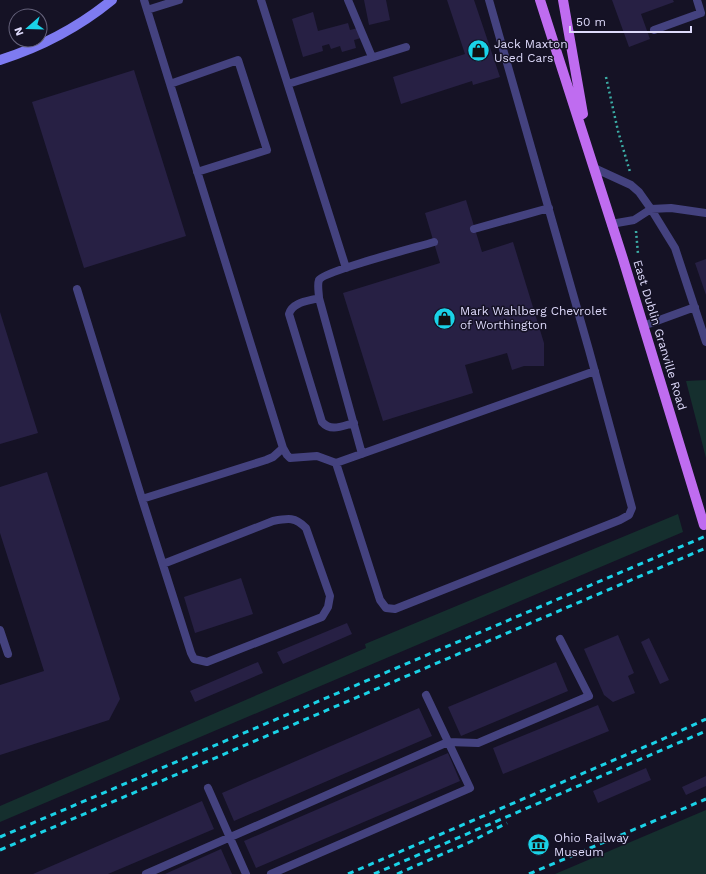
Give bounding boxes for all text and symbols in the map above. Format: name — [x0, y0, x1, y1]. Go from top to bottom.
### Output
north arrow — [8, 8, 48, 48]
scale bar — [570, 8, 691, 34]
text: 50 m — [576, 15, 606, 29]
text: N — [12, 25, 27, 37]
place label: Jack Maxton Used Cars — [494, 37, 568, 65]
shop icon: Jack Maxton Used Cars — [465, 38, 491, 64]
street label: East Dublin Granville Road — [630, 258, 690, 412]
place label: Mark Wahlberg Chevrolet of Worthington — [460, 304, 607, 332]
shop icon: Mark Wahlberg Chevrolet of Worthington — [431, 305, 457, 331]
place label: Ohio Railway Museum — [554, 831, 630, 859]
museum icon: Ohio Railway Museum — [525, 832, 551, 858]

